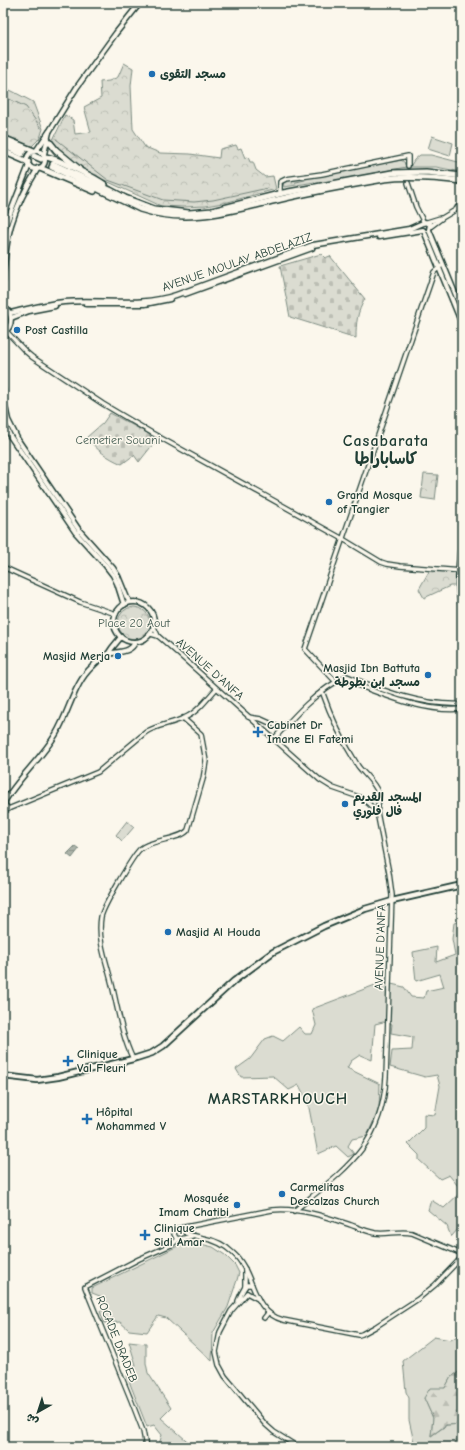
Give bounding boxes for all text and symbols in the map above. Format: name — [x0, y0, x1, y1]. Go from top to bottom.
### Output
place label: مسجد التقوى — [160, 67, 226, 82]
marker: مسجد التقوى — [147, 69, 157, 79]
street label: AVENUE MOULAY ABDELAZIZ — [160, 230, 314, 294]
place label: Post Castilla — [25, 323, 88, 337]
marker: Post Castilla — [12, 325, 22, 335]
district label: Casabarata كاساباراطا — [343, 432, 429, 468]
park label: Cemetier Souani — [76, 433, 160, 447]
place label: Grand Mosque of Tangier — [337, 488, 412, 516]
marker: Grand Mosque of Tangier — [324, 497, 334, 507]
park label: Place 20 Aout — [98, 616, 170, 630]
street label: AVENUE D'ANFA — [173, 635, 247, 703]
place label: Masjid Merja — [43, 649, 110, 663]
marker: Masjid Merja — [113, 651, 123, 661]
place label: Masjid Ibn Battuta مسجد ابن بطوطة — [323, 661, 420, 690]
marker: Masjid Ibn Battuta مسجد ابن بطوطة — [423, 670, 433, 680]
place label: Cabinet Dr Imane El Fatemi — [267, 718, 354, 746]
marker: Cabinet Dr Imane El Fatemi — [252, 726, 264, 738]
place label: المسجد القديم فال فلوري — [353, 790, 422, 820]
marker: المسجد القديم فال فلوري — [340, 799, 350, 809]
street label: AVENUE D'ANFA — [372, 904, 388, 990]
place label: Masjid Al Houda — [176, 925, 261, 939]
marker: Masjid Al Houda — [163, 927, 173, 937]
place label: Clinique Val Fleuri — [77, 1047, 126, 1075]
marker: Clinique Val Fleuri — [62, 1055, 74, 1067]
district label: MARSTARKHOUCH — [208, 1090, 348, 1108]
place label: Hôpital Mohammed V — [96, 1105, 167, 1133]
marker: Hôpital Mohammed V — [81, 1113, 93, 1125]
place label: Carmelitas Descalzas Church — [290, 1180, 380, 1208]
marker: Carmelitas Descalzas Church — [277, 1189, 287, 1199]
place label: Mosquée Imam Chatibi — [159, 1191, 229, 1219]
marker: Mosquée Imam Chatibi — [232, 1200, 242, 1210]
place label: Clinique Sidi Amar — [154, 1221, 204, 1249]
marker: Clinique Sidi Amar — [139, 1229, 151, 1241]
street label: ROCADE DRADEB — [93, 1294, 141, 1384]
north arrow — [18, 1392, 58, 1432]
text: ش — [23, 1411, 41, 1428]

